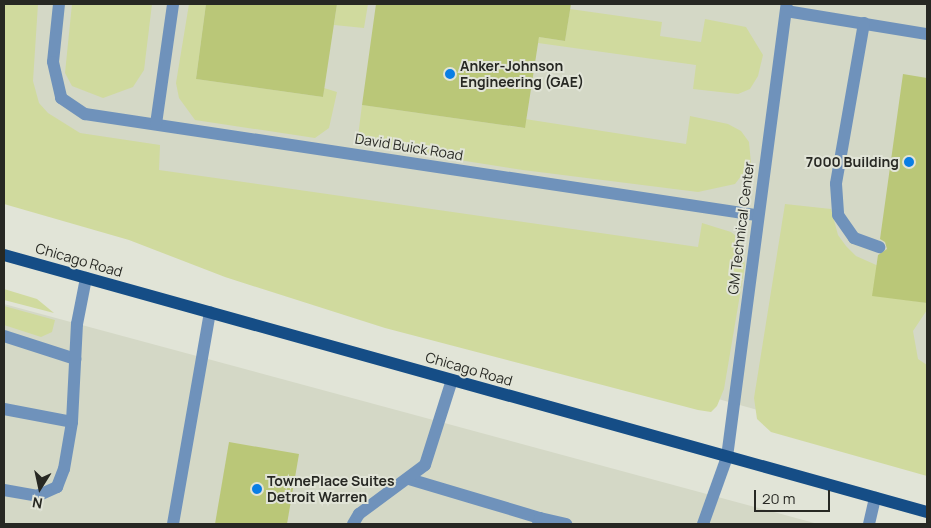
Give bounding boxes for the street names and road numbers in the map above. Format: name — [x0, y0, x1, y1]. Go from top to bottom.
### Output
street label: David Buick Road — [354, 130, 464, 164]
street label: GM Technical Center — [725, 161, 757, 295]
street label: Chicago Road — [34, 240, 124, 280]
street label: Chicago Road — [424, 349, 514, 389]

